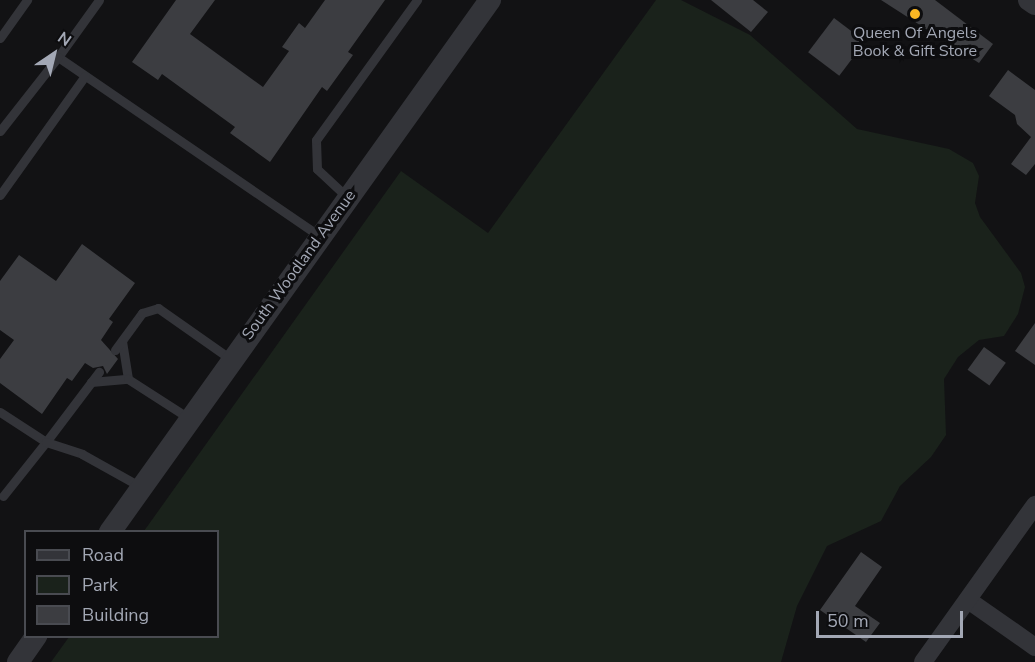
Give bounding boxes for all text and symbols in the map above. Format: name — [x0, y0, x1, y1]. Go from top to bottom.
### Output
marker: Queen Of Angels Book & Gift Store — [908, 7, 922, 21]
place label: Queen Of Angels Book & Gift Store — [853, 23, 977, 61]
north arrow — [24, 24, 84, 84]
text: N — [53, 27, 76, 52]
street label: South Woodland Avenue — [238, 186, 360, 344]
legend — [24, 530, 219, 638]
text: Road — [82, 543, 124, 567]
text: Park — [82, 573, 118, 597]
scale bar — [819, 599, 966, 637]
text: Building — [82, 603, 149, 627]
text: 50 m — [827, 609, 869, 633]

